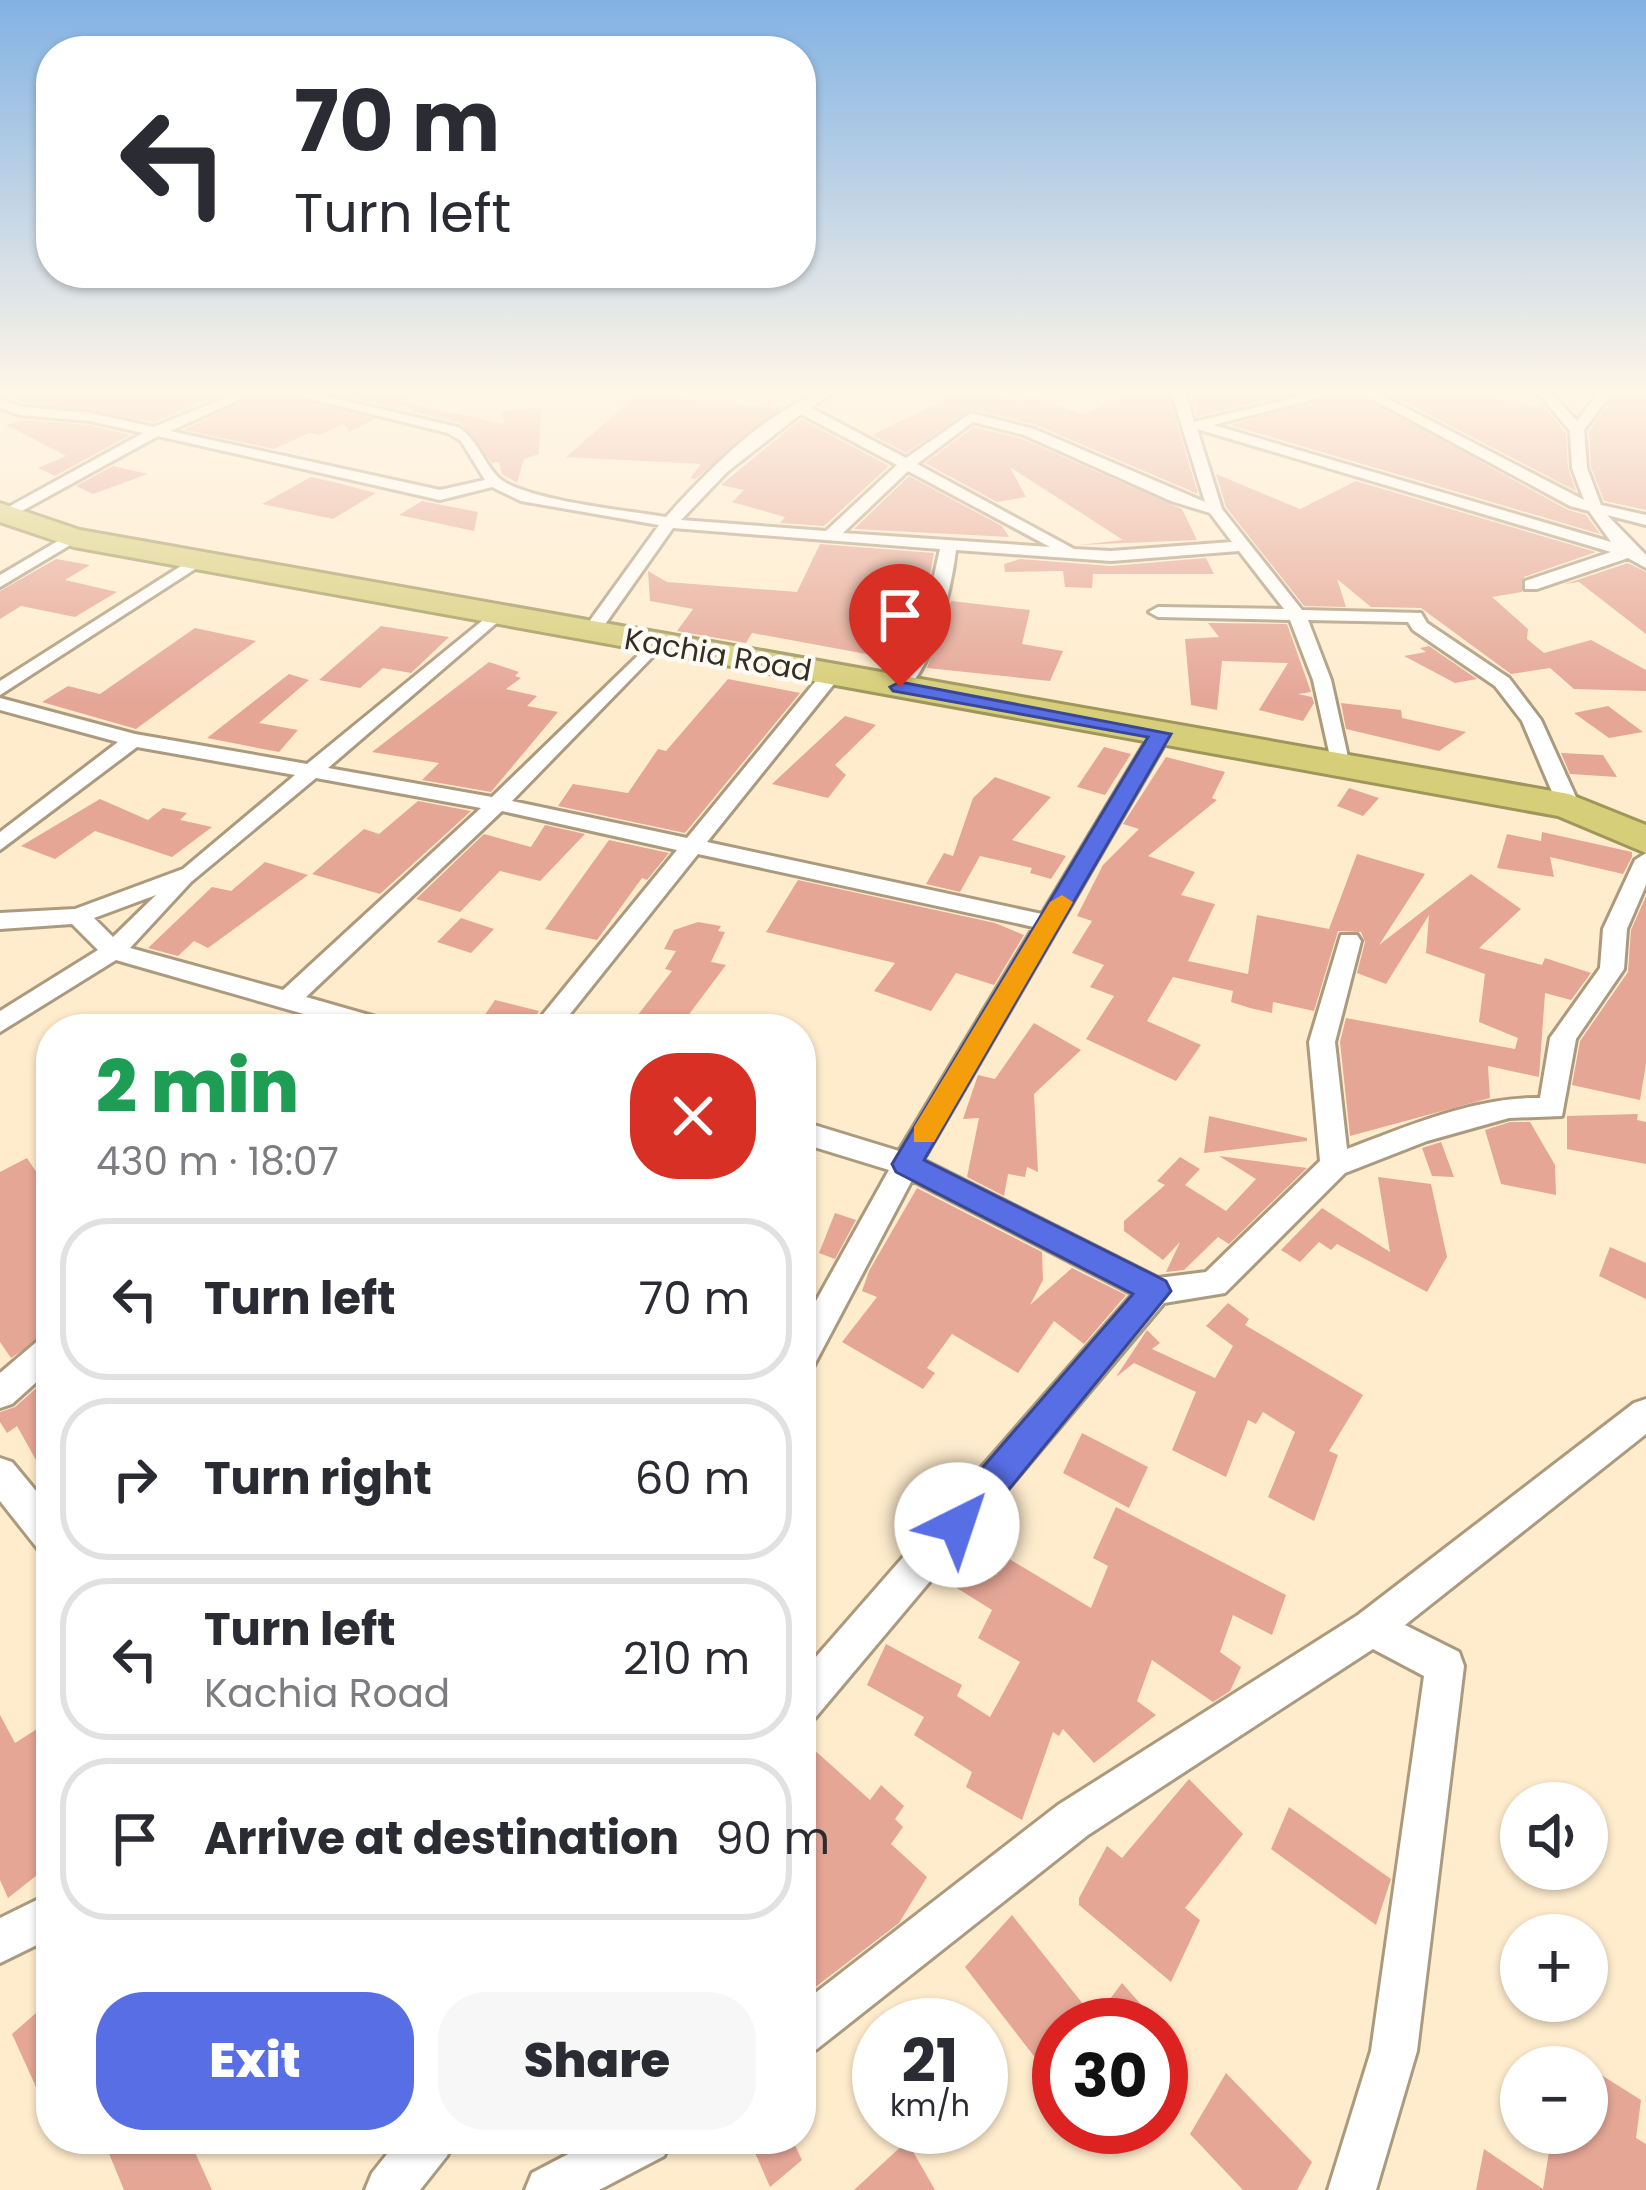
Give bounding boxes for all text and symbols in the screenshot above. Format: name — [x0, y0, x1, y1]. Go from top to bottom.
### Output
text: 70 m — [294, 63, 500, 180]
icon: left — [96, 84, 252, 240]
text: Turn left — [294, 175, 511, 251]
pin — [849, 564, 951, 687]
icon: arrive — [867, 582, 933, 648]
street label: Kachia Road — [621, 617, 815, 692]
text: 2 min — [96, 1036, 299, 1137]
button: close — [630, 1053, 756, 1179]
text: 430 m · 18:07 — [96, 1134, 339, 1189]
icon: left — [102, 1266, 168, 1332]
text: Turn left — [204, 1267, 396, 1330]
text: 70 m — [639, 1267, 750, 1330]
icon: right — [102, 1446, 168, 1512]
text: Turn right — [204, 1447, 432, 1510]
text: 60 m — [635, 1447, 750, 1510]
position arrow — [894, 1462, 1020, 1588]
text: Turn left — [204, 1598, 396, 1661]
icon: left — [102, 1626, 168, 1692]
text: 210 m — [623, 1627, 750, 1690]
text: Kachia Road — [204, 1666, 450, 1721]
map controls — [1500, 1782, 1608, 2154]
button: sound — [1500, 1782, 1608, 1890]
icon: arrive — [102, 1806, 168, 1872]
text: Arrive at destination — [204, 1807, 679, 1870]
text: 90 m — [715, 1807, 830, 1870]
button: + — [1500, 1914, 1608, 2022]
button: Exit — [96, 1992, 414, 2130]
button: Share — [438, 1992, 756, 2130]
speed limit sign: 30 — [1032, 1998, 1188, 2154]
text: 21 — [902, 2019, 958, 2103]
button: − — [1500, 2046, 1608, 2154]
text: km/h — [890, 2084, 970, 2127]

